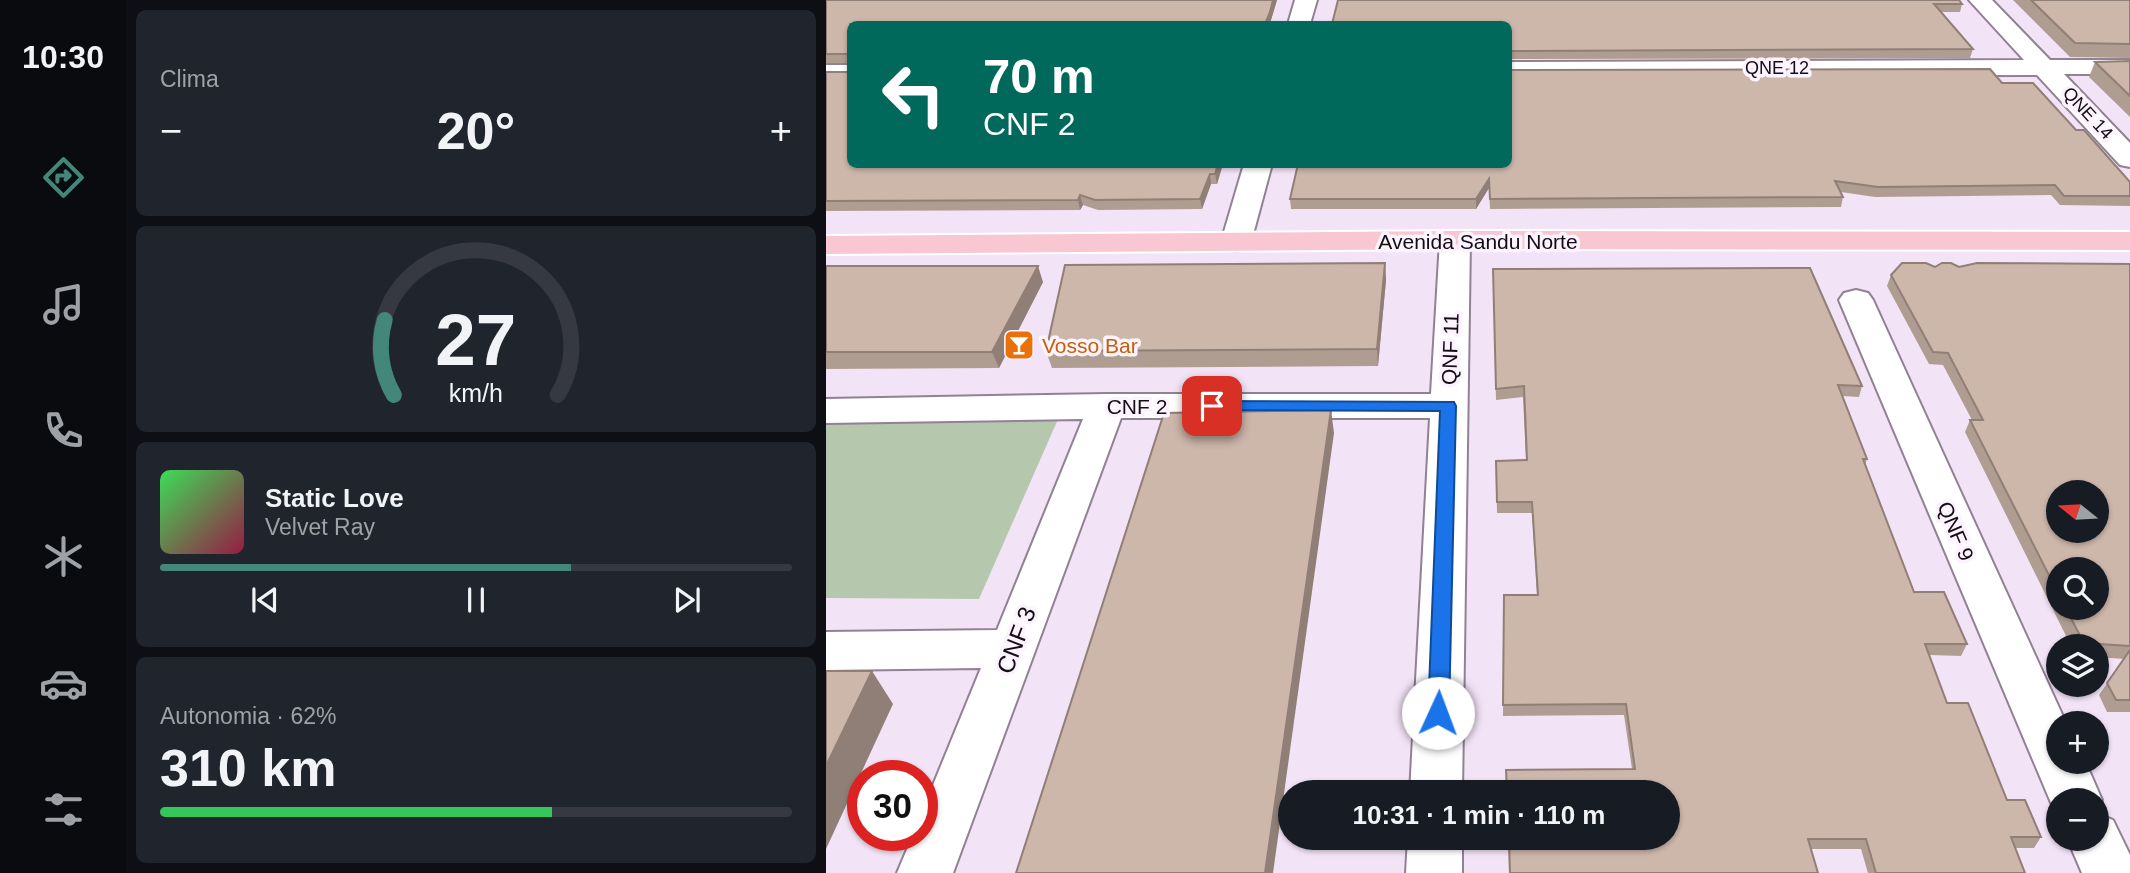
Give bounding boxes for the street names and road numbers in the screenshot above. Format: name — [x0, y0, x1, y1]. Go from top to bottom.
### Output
street label: QNE 12 — [1745, 58, 1809, 78]
street label: QNE 14 — [2059, 83, 2117, 143]
street label: Avenida Sandu Norte — [1378, 230, 1578, 253]
street label: QNF 11 — [1437, 313, 1463, 385]
street label: CNF 2 — [1107, 395, 1167, 418]
street label: QNF 9 — [1933, 498, 1979, 564]
street label: CNF 3 — [991, 603, 1041, 677]

